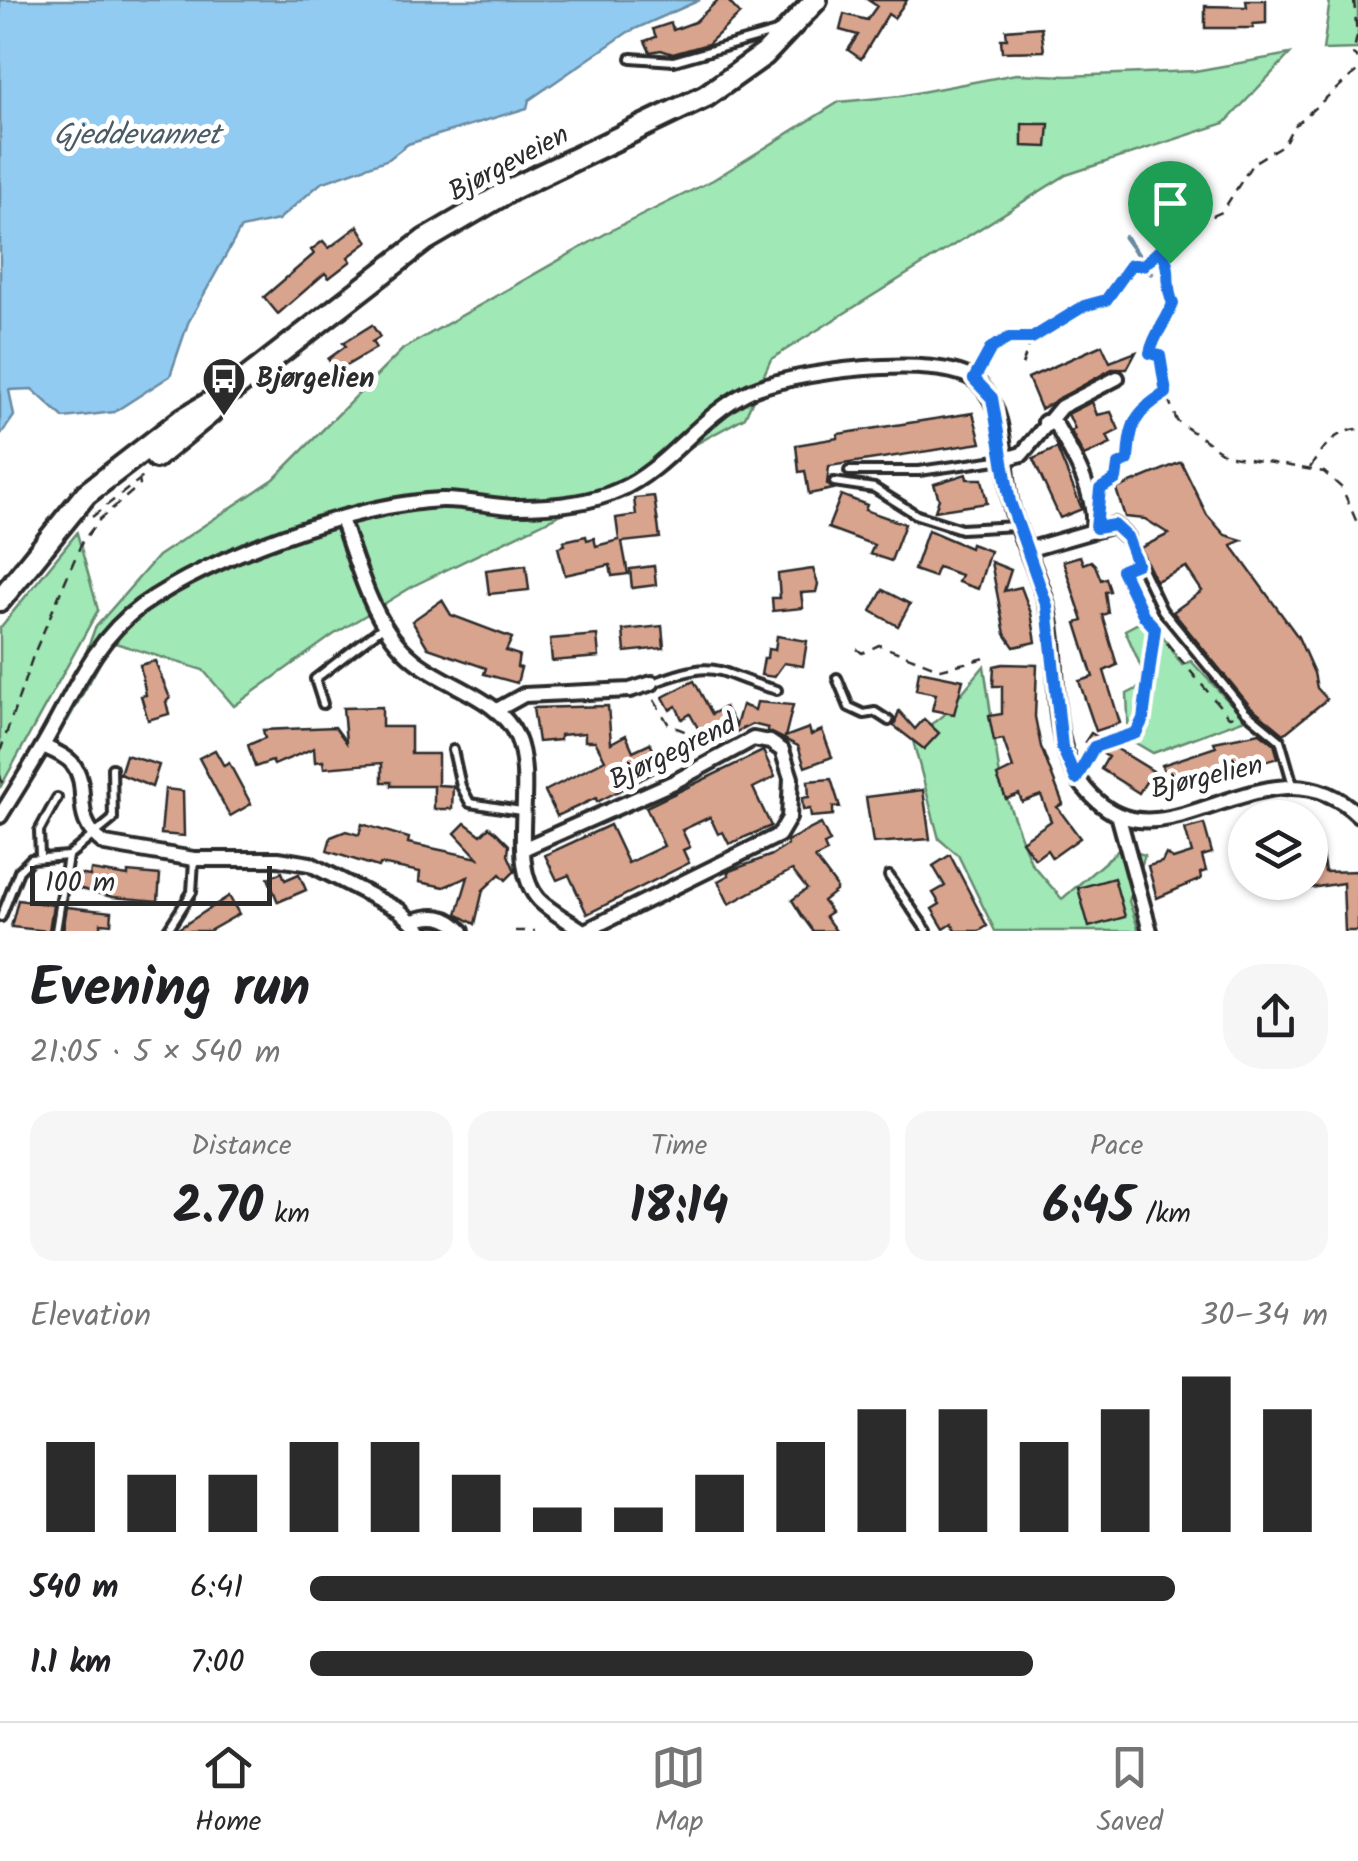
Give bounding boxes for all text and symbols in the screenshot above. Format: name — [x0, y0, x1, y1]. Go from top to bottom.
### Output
water label: Gjeddevannet — [54, 112, 225, 160]
street label: Bjørgeveien — [440, 113, 578, 215]
pin — [1128, 161, 1213, 264]
icon: arrive — [1143, 176, 1198, 231]
bus stop icon: Bjørgelien — [201, 356, 247, 417]
place label: Bjørgelien — [256, 357, 375, 402]
street label: Bjørgegrend — [602, 702, 745, 803]
street label: Bjørgelien — [1146, 743, 1268, 813]
map controls — [1228, 800, 1328, 900]
button: layers — [1228, 800, 1328, 900]
scale bar — [30, 861, 272, 906]
text: 100 m — [45, 861, 115, 906]
text: Evening run — [30, 947, 310, 1034]
button: share — [1223, 964, 1328, 1069]
text: 21:05 · 5 × 540 m — [30, 1028, 281, 1079]
text: Distance — [191, 1124, 292, 1169]
text: Time — [651, 1124, 707, 1169]
text: Pace — [1090, 1124, 1143, 1169]
text: 2.70 — [173, 1169, 263, 1249]
text: 18:14 — [629, 1169, 729, 1249]
text: 6:45 — [1042, 1169, 1134, 1249]
text: km — [263, 1192, 310, 1237]
text: /km — [1134, 1192, 1191, 1237]
text: Elevation — [30, 1291, 151, 1342]
text: 30–34 m — [1200, 1291, 1328, 1342]
text: 540 m — [30, 1563, 119, 1614]
text: 6:41 — [190, 1563, 243, 1614]
text: 1.1 km — [30, 1638, 111, 1689]
text: 7:00 — [190, 1638, 245, 1689]
tab: Home — [195, 1740, 261, 1845]
tab: Map — [651, 1740, 706, 1845]
tab: Saved — [1097, 1740, 1163, 1845]

